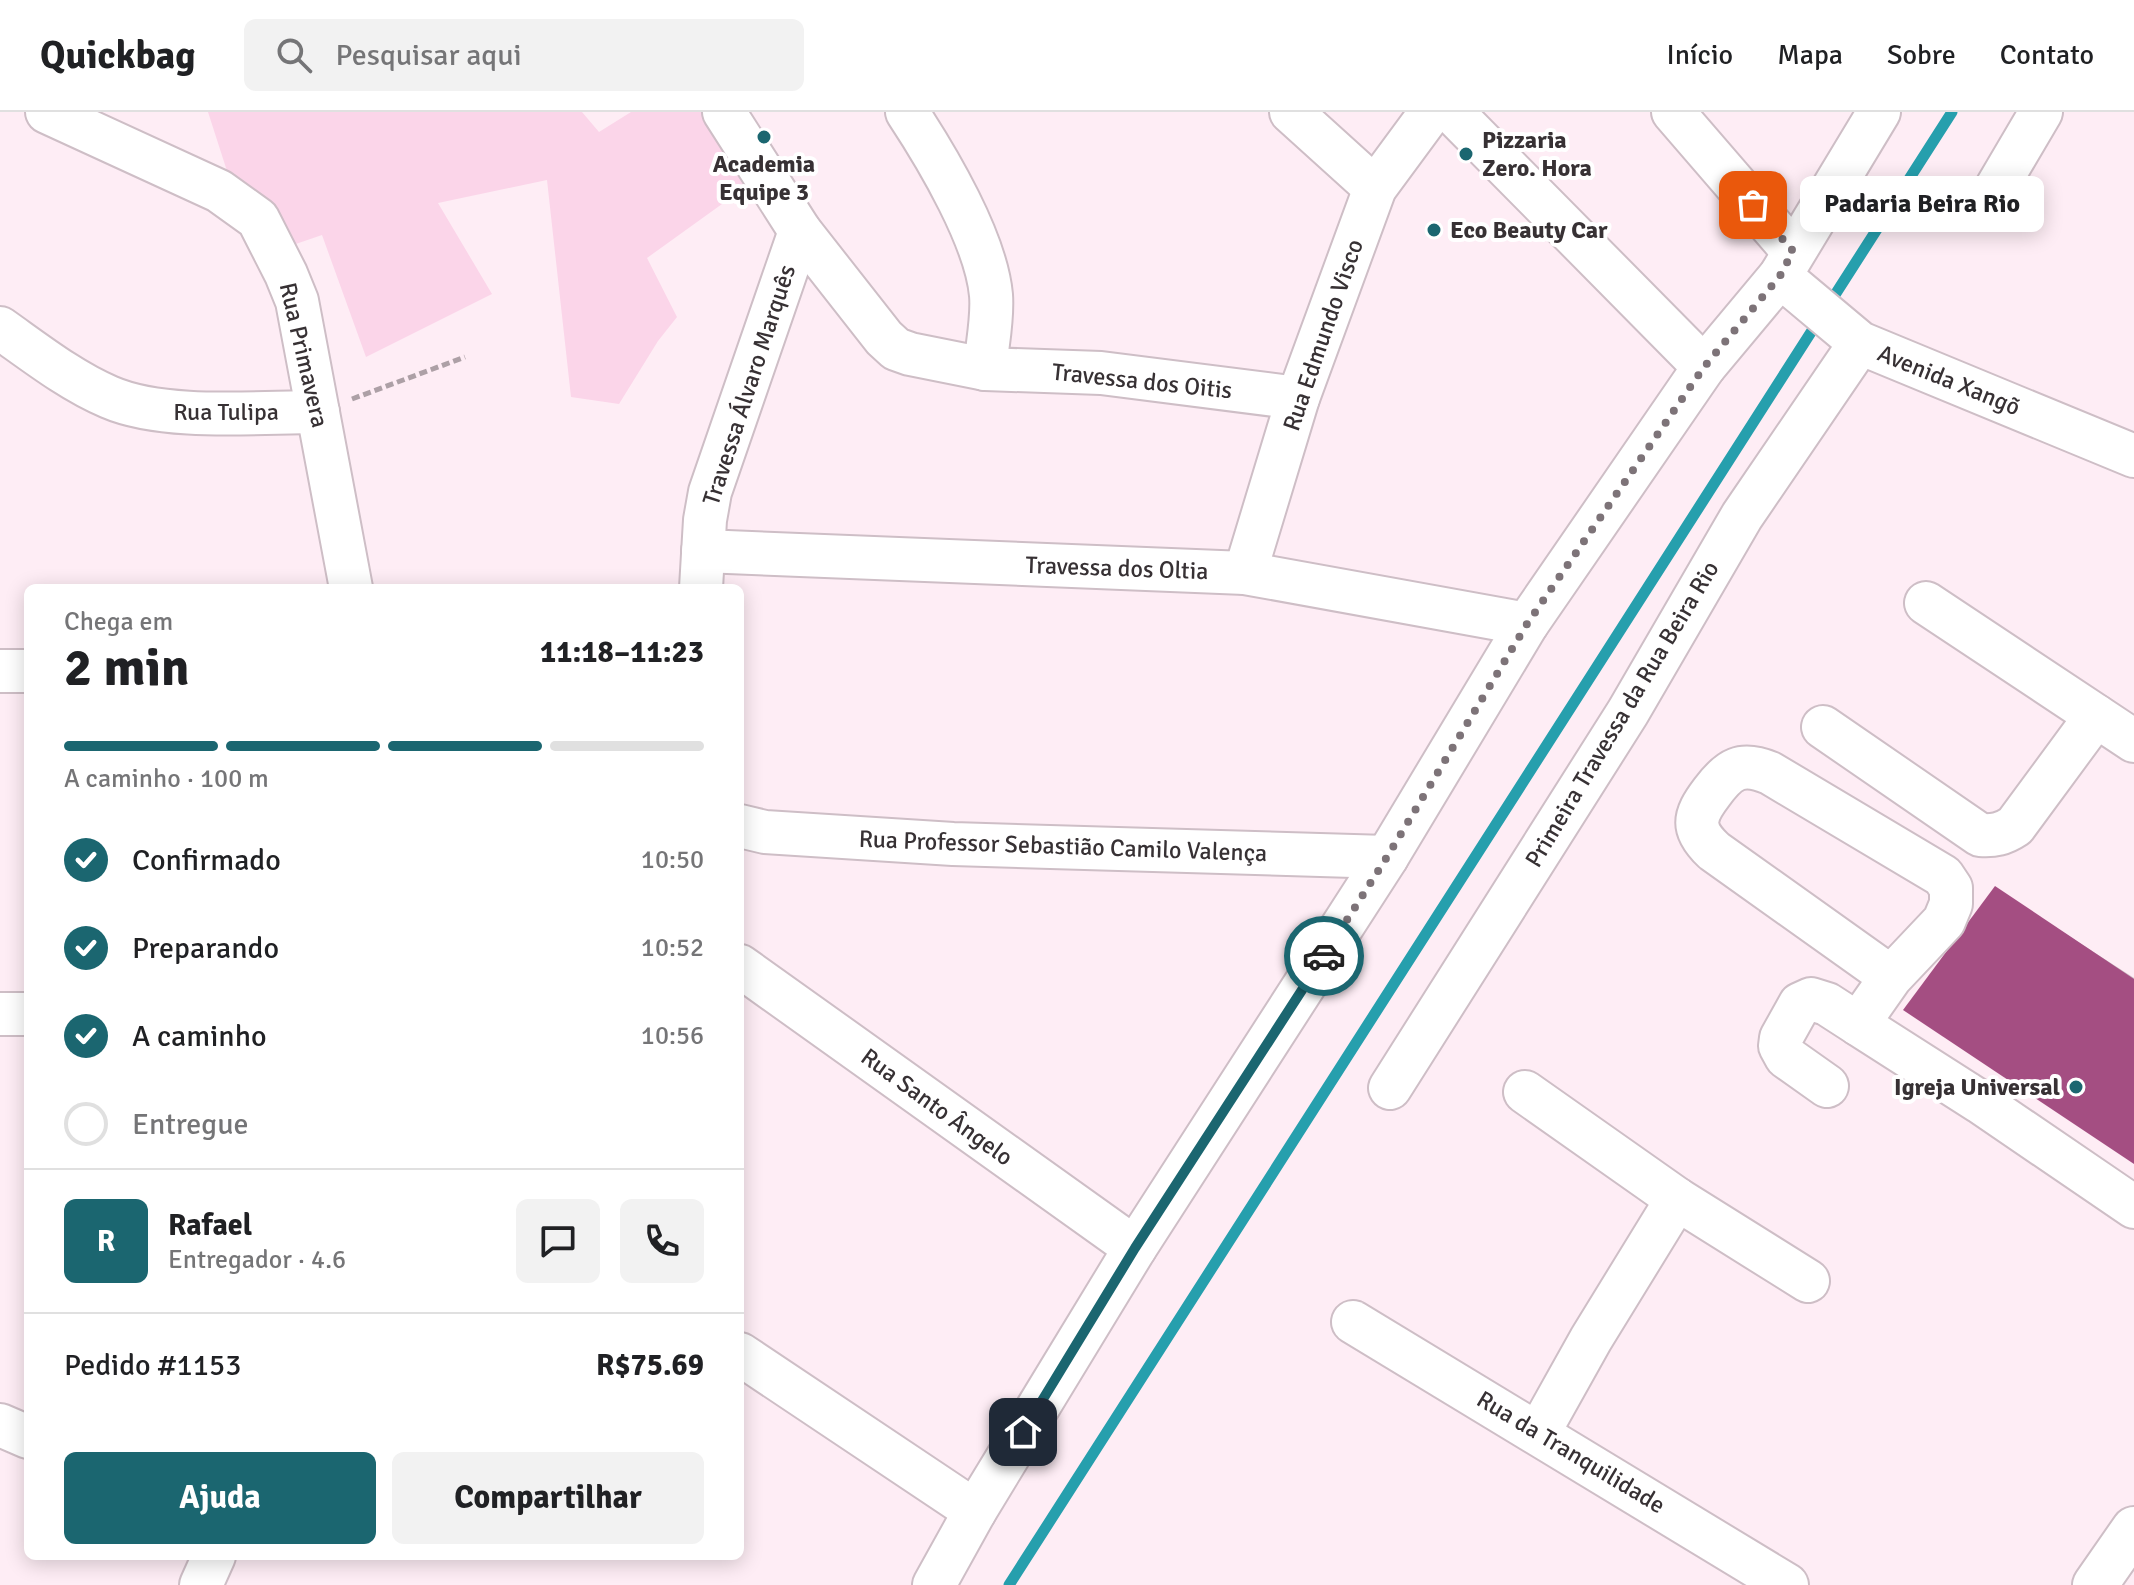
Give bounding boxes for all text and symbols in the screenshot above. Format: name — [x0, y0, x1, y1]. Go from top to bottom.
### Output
search box — [244, 19, 804, 91]
text: Quickbag — [40, 32, 196, 79]
icon: search — [272, 33, 316, 77]
text: Pesquisar aqui — [336, 37, 522, 74]
text: Início — [1666, 38, 1733, 72]
text: Mapa — [1777, 38, 1843, 72]
text: Sobre — [1887, 38, 1956, 72]
text: Contato — [2000, 38, 2094, 72]
place label: Pizzaria Zero. Hora — [1482, 125, 1592, 183]
marker: Academia Equipe 3 — [755, 128, 773, 146]
marker: Pizzaria Zero. Hora — [1457, 145, 1475, 163]
place label: Academia Equipe 3 — [713, 149, 815, 207]
pin — [1719, 171, 1787, 239]
callout: Padaria Beira Rio — [1801, 177, 2045, 233]
icon: bag — [1731, 183, 1775, 227]
text: Padaria Beira Rio — [1824, 188, 2020, 220]
place label: Eco Beauty Car — [1450, 215, 1608, 245]
marker: Eco Beauty Car — [1425, 221, 1443, 239]
street label: Rua Edmundo Visco — [1276, 235, 1370, 435]
street label: Travessa Álvaro Marquês — [696, 261, 802, 509]
street label: Rua Primavera — [273, 280, 335, 430]
street label: Avenida Xangõ — [1873, 338, 2025, 422]
street label: Travessa dos Oitis — [1050, 357, 1234, 405]
street label: Rua Tulipa — [173, 397, 279, 427]
street label: Travessa dos Oltia — [1025, 550, 1209, 586]
street label: Primeira Travessa da Rua Beira Rio — [1518, 555, 1726, 873]
text: Chega em — [64, 606, 173, 638]
text: 11:18–11:23 — [540, 634, 704, 671]
text: 2 min — [64, 636, 190, 700]
text: A caminho · 100 m — [64, 763, 269, 795]
street label: Rua Professor Sebastião Camilo Valença — [858, 824, 1268, 868]
icon: check — [64, 838, 108, 882]
text: Confirmado — [132, 842, 281, 879]
text: 10:50 — [641, 844, 704, 876]
courier — [1284, 916, 1364, 996]
icon: check — [64, 926, 108, 970]
text: Preparando — [132, 930, 279, 967]
text: 10:52 — [641, 932, 704, 964]
icon: car — [1302, 934, 1346, 978]
icon: check — [64, 1014, 108, 1058]
text: A caminho — [132, 1018, 267, 1055]
text: 10:56 — [641, 1020, 704, 1052]
street label: Rua Santo Ângelo — [855, 1042, 1019, 1172]
place label: Igreja Universal — [1894, 1072, 2060, 1102]
marker: Igreja Universal — [2067, 1078, 2085, 1096]
text: Entregue — [132, 1106, 249, 1143]
button: chat — [516, 1199, 600, 1283]
button: phone — [620, 1199, 704, 1283]
text: Rafael — [168, 1207, 252, 1244]
text: R — [97, 1223, 115, 1260]
text: Entregador · 4.6 — [168, 1244, 346, 1276]
text: Pedido #1153 — [64, 1347, 241, 1384]
text: R$75.69 — [596, 1347, 704, 1384]
street label: Rua da Tranquilidade — [1471, 1384, 1671, 1520]
pin — [989, 1398, 1057, 1466]
icon: home — [1001, 1410, 1045, 1454]
button: Ajuda — [64, 1452, 376, 1544]
button: Compartilhar — [392, 1452, 704, 1544]

